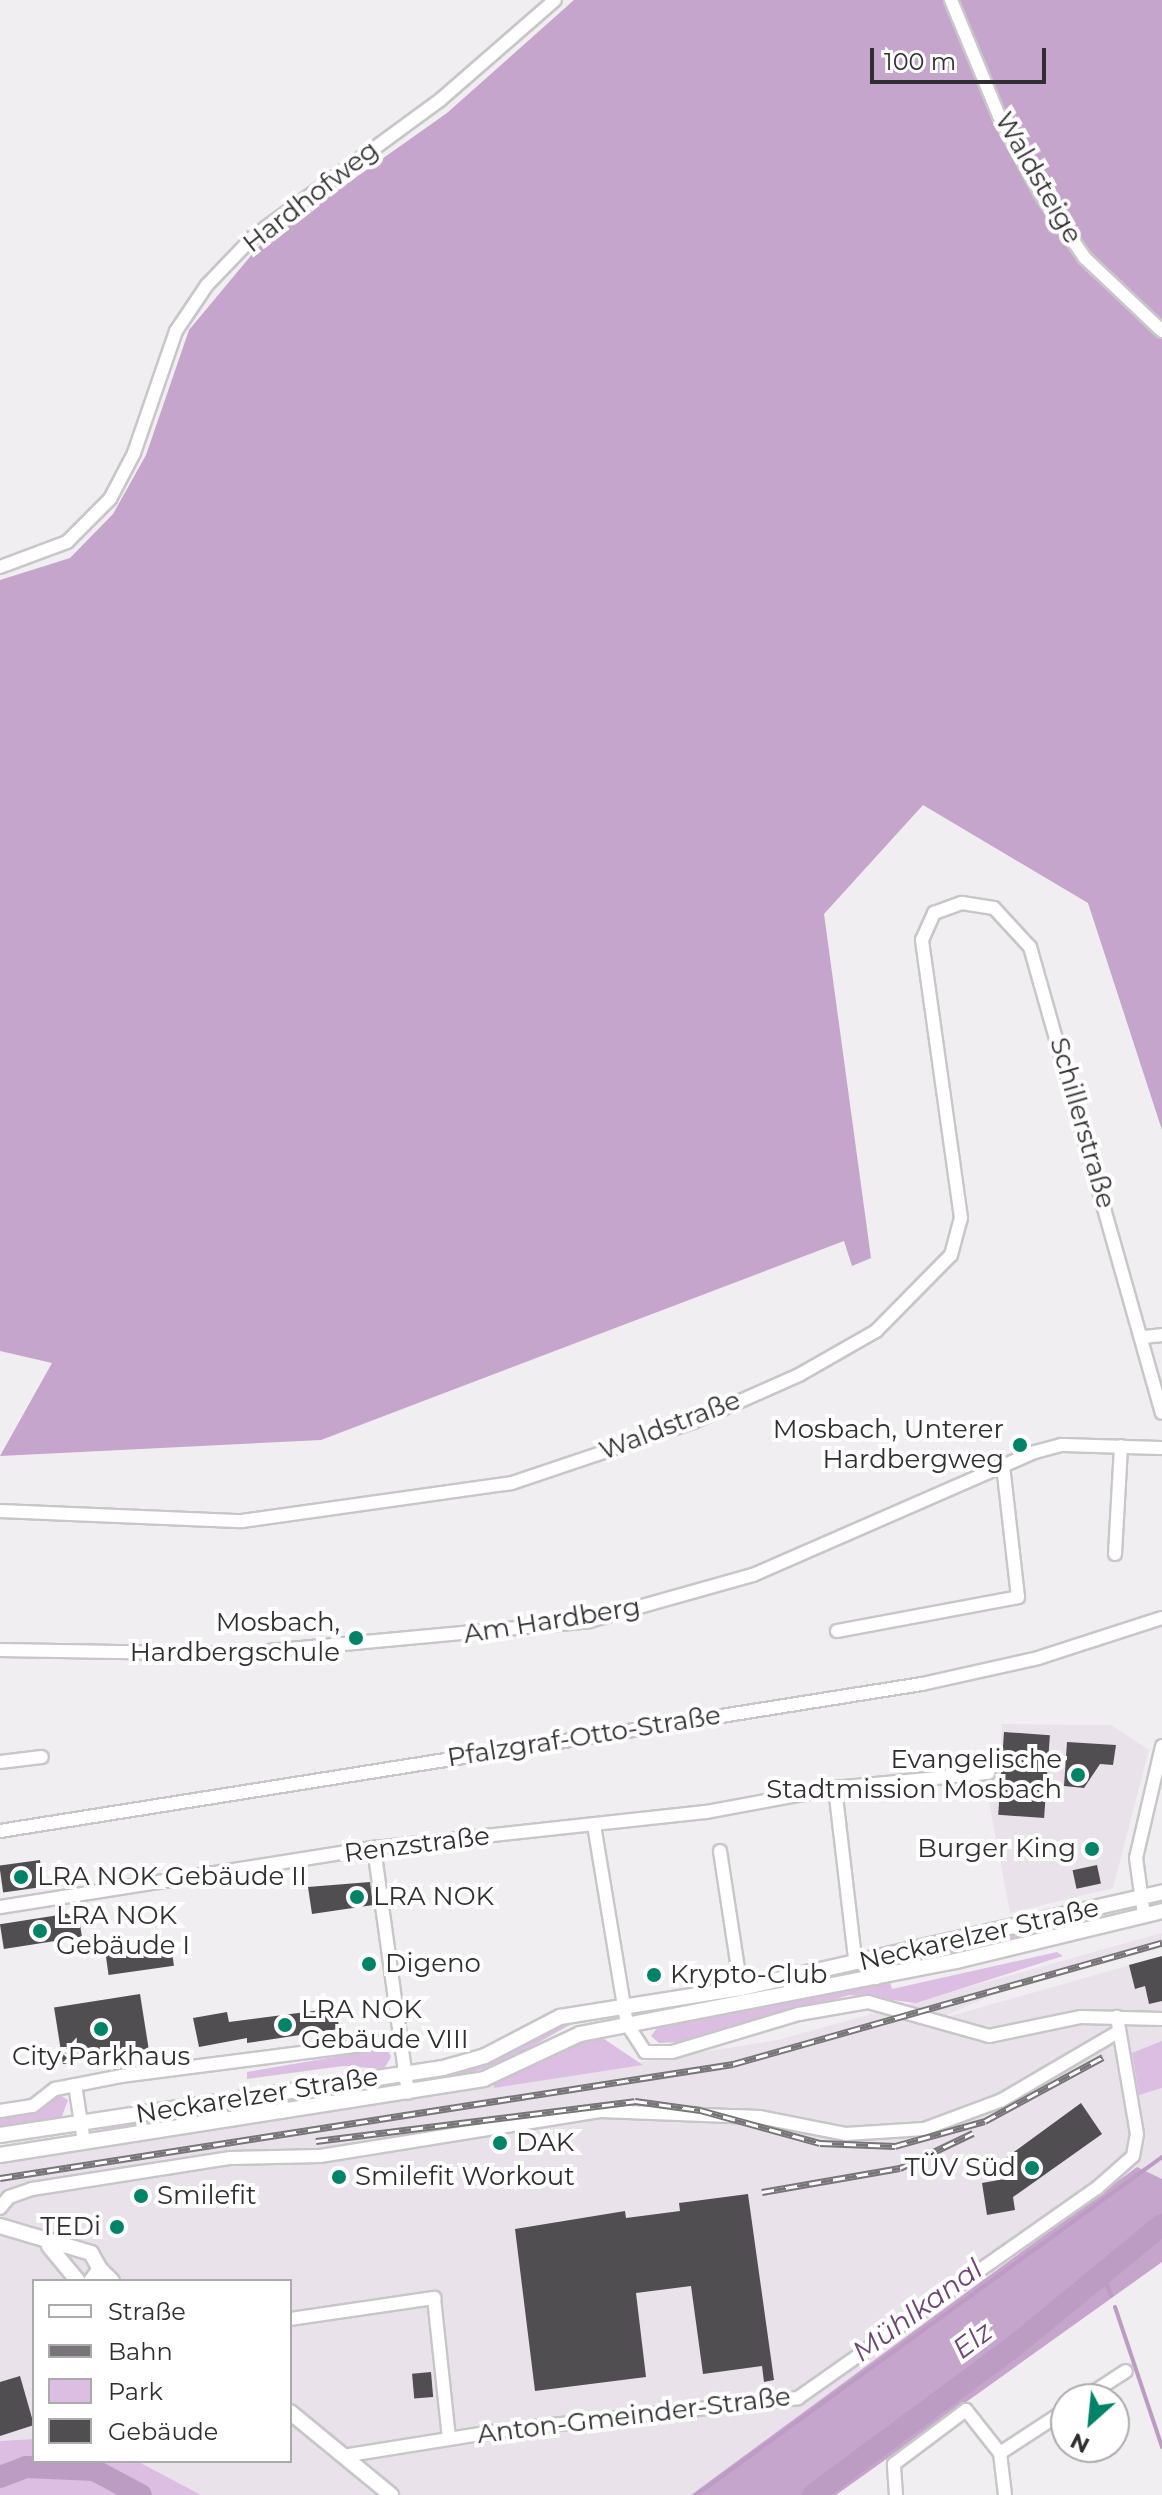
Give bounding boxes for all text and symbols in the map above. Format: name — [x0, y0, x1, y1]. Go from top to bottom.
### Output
scale bar — [874, 32, 1050, 82]
text: 100 m — [884, 47, 956, 76]
street label: Waldsteige — [988, 107, 1088, 249]
street label: Hardhofweg — [237, 134, 385, 260]
street label: Schillerstraße — [1043, 1034, 1121, 1212]
street label: Waldstraße — [595, 1385, 745, 1467]
place label: Mosbach, Unterer Hardbergweg — [773, 1414, 1004, 1476]
marker: Mosbach, Unterer Hardbergweg — [1011, 1436, 1029, 1454]
street label: Am Hardberg — [461, 1592, 643, 1650]
place label: Mosbach, Hardbergschule — [130, 1607, 340, 1668]
marker: Mosbach, Hardbergschule — [347, 1629, 365, 1647]
street label: Pfalzgraf-Otto-Straße — [445, 1700, 723, 1774]
place label: Evangelische Stadtmission Mosbach — [766, 1744, 1062, 1806]
marker: Evangelische Stadtmission Mosbach — [1069, 1766, 1087, 1784]
street label: Renzstraße — [342, 1821, 492, 1869]
place label: Burger King — [917, 1833, 1076, 1865]
marker: Burger King — [1083, 1840, 1101, 1858]
place label: LRA NOK Gebäude II — [37, 1861, 307, 1893]
marker: LRA NOK Gebäude II — [12, 1868, 30, 1886]
place label: LRA NOK — [373, 1881, 494, 1913]
marker: LRA NOK — [348, 1888, 366, 1906]
street label: Neckarelzer Straße — [856, 1892, 1102, 1978]
place label: LRA NOK Gebäude I — [56, 1900, 190, 1962]
marker: LRA NOK Gebäude I — [31, 1922, 49, 1940]
place label: Digeno — [385, 1948, 481, 1980]
marker: Digeno — [360, 1955, 378, 1973]
place label: Krypto-Club — [670, 1959, 827, 1991]
marker: Krypto-Club — [645, 1966, 663, 1984]
place label: LRA NOK Gebäude VIII — [301, 1994, 469, 2056]
marker: LRA NOK Gebäude VIII — [276, 2016, 294, 2034]
marker: City Parkhaus — [92, 2020, 110, 2038]
place label: City Parkhaus — [12, 2041, 190, 2073]
street label: Neckarelzer Straße — [134, 2061, 380, 2131]
place label: DAK — [516, 2127, 574, 2159]
marker: DAK — [491, 2134, 509, 2152]
place label: TÜV Süd — [905, 2152, 1016, 2184]
marker: TÜV Süd — [1023, 2159, 1041, 2177]
place label: Smilefit Workout — [355, 2161, 575, 2193]
marker: Smilefit Workout — [330, 2168, 348, 2186]
place label: Smilefit — [157, 2180, 257, 2212]
marker: Smilefit — [132, 2187, 150, 2205]
place label: TEDi — [40, 2211, 101, 2243]
marker: TEDi — [108, 2218, 126, 2236]
water label: Mühlkanal — [845, 2252, 989, 2368]
legend — [32, 2279, 292, 2463]
text: Straße — [108, 2297, 186, 2326]
water label: Elz — [946, 2314, 998, 2366]
text: Bahn — [108, 2337, 173, 2366]
text: Park — [108, 2377, 163, 2406]
street label: Anton-Gmeinder-Straße — [476, 2381, 792, 2451]
north arrow — [1050, 2383, 1130, 2463]
text: Gebäude — [108, 2417, 218, 2446]
text: N — [1066, 2427, 1094, 2459]

